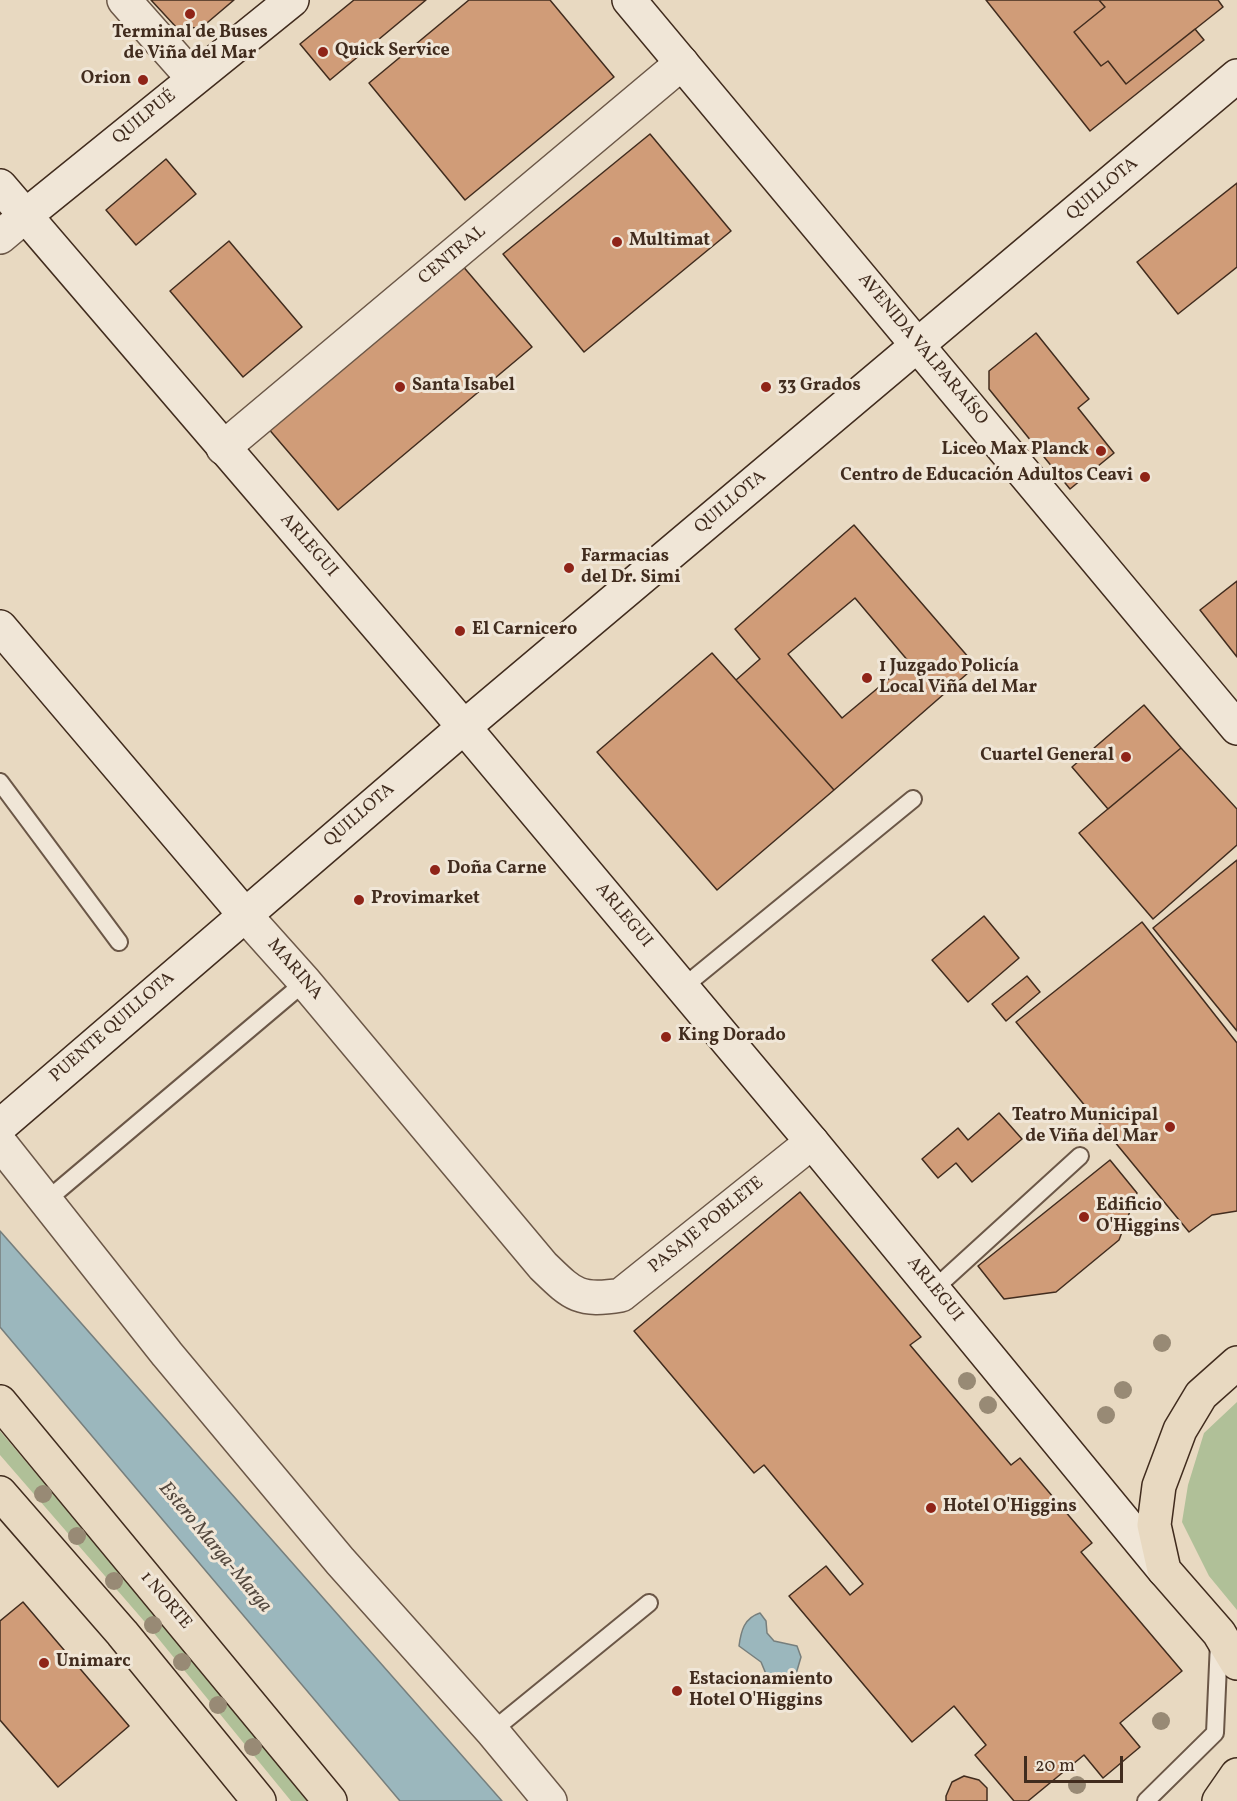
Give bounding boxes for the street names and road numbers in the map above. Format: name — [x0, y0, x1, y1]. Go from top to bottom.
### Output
street label: QUILPUÉ — [109, 86, 181, 150]
street label: QUILLOTA — [1063, 154, 1143, 226]
street label: CENTRAL — [415, 222, 491, 290]
street label: AVENIDA VALPARAÍSO — [852, 270, 992, 430]
street label: QUILLOTA — [691, 467, 771, 539]
street label: ARLEGUI — [274, 510, 342, 582]
street label: QUILLOTA — [320, 779, 400, 853]
street label: ARLEGUI — [590, 879, 656, 953]
street label: MARINA — [262, 935, 326, 1005]
street label: PUENTE QUILLOTA — [46, 968, 180, 1088]
street label: PASAJE POBLETE — [645, 1173, 769, 1279]
street label: ARLEGUI — [901, 1253, 967, 1327]
street label: 1 NORTE — [135, 1568, 195, 1634]

